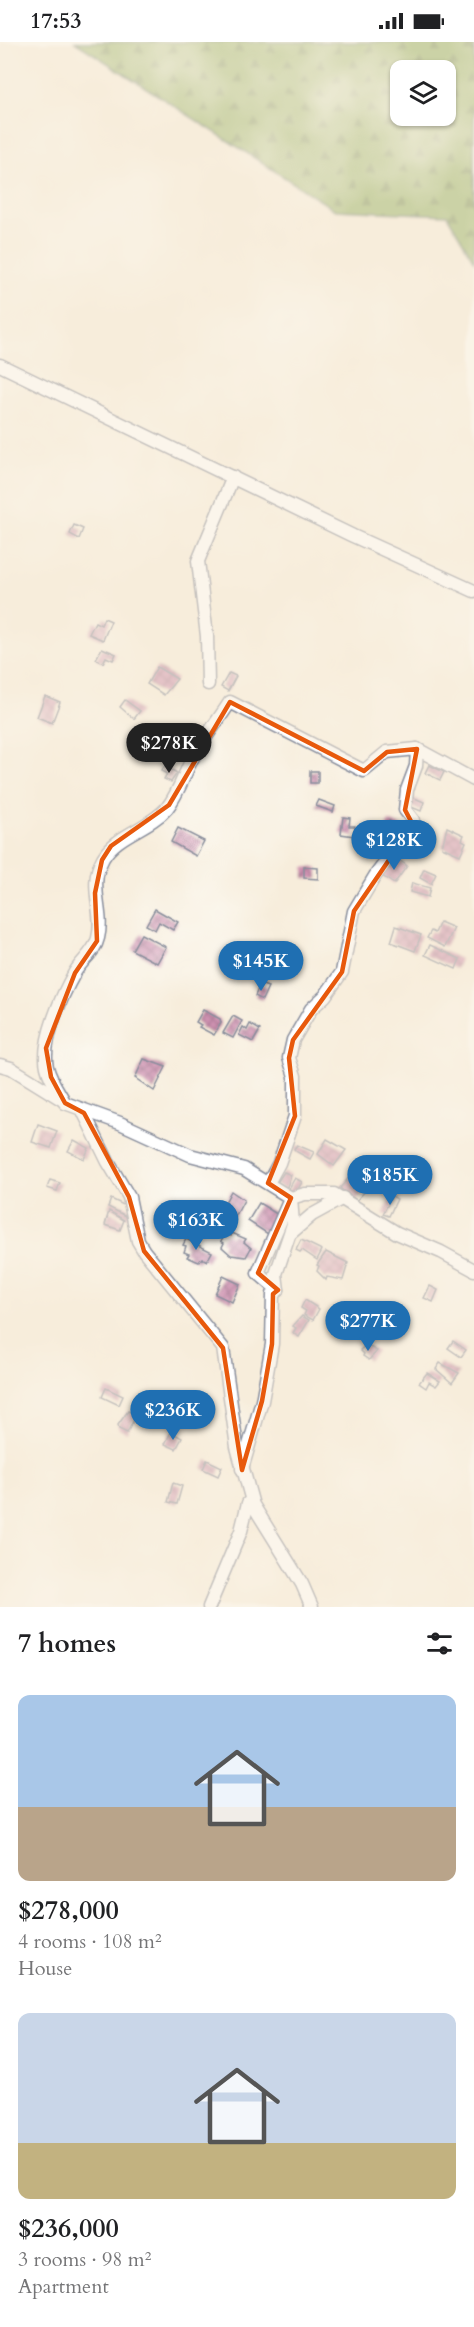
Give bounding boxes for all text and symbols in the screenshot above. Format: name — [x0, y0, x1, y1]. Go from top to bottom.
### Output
text: 17:53 — [30, 6, 81, 36]
map controls — [390, 60, 456, 126]
button: layers — [390, 60, 456, 126]
pin: $278K — [127, 723, 211, 774]
text: $278K — [140, 729, 198, 756]
pin: $128K — [352, 820, 436, 871]
text: $128K — [365, 826, 423, 853]
pin: $145K — [219, 941, 303, 992]
text: $145K — [232, 947, 290, 974]
pin: $185K — [348, 1155, 432, 1206]
text: $185K — [361, 1161, 419, 1188]
pin: $163K — [154, 1200, 238, 1251]
text: $163K — [167, 1206, 225, 1233]
pin: $277K — [326, 1301, 410, 1352]
text: $277K — [339, 1307, 397, 1334]
pin: $236K — [131, 1390, 215, 1441]
text: $236K — [144, 1396, 202, 1423]
text: 7 homes — [18, 1626, 116, 1661]
icon: filters — [423, 1627, 456, 1660]
icon: home — [183, 1734, 291, 1842]
text: $278,000 — [18, 1893, 119, 1928]
text: 4 rooms · 108 m² — [18, 1928, 162, 1955]
text: House — [18, 1955, 72, 1982]
icon: home — [183, 2052, 291, 2160]
text: $236,000 — [18, 2211, 119, 2246]
text: 3 rooms · 98 m² — [18, 2246, 151, 2273]
text: Apartment — [18, 2273, 109, 2300]

